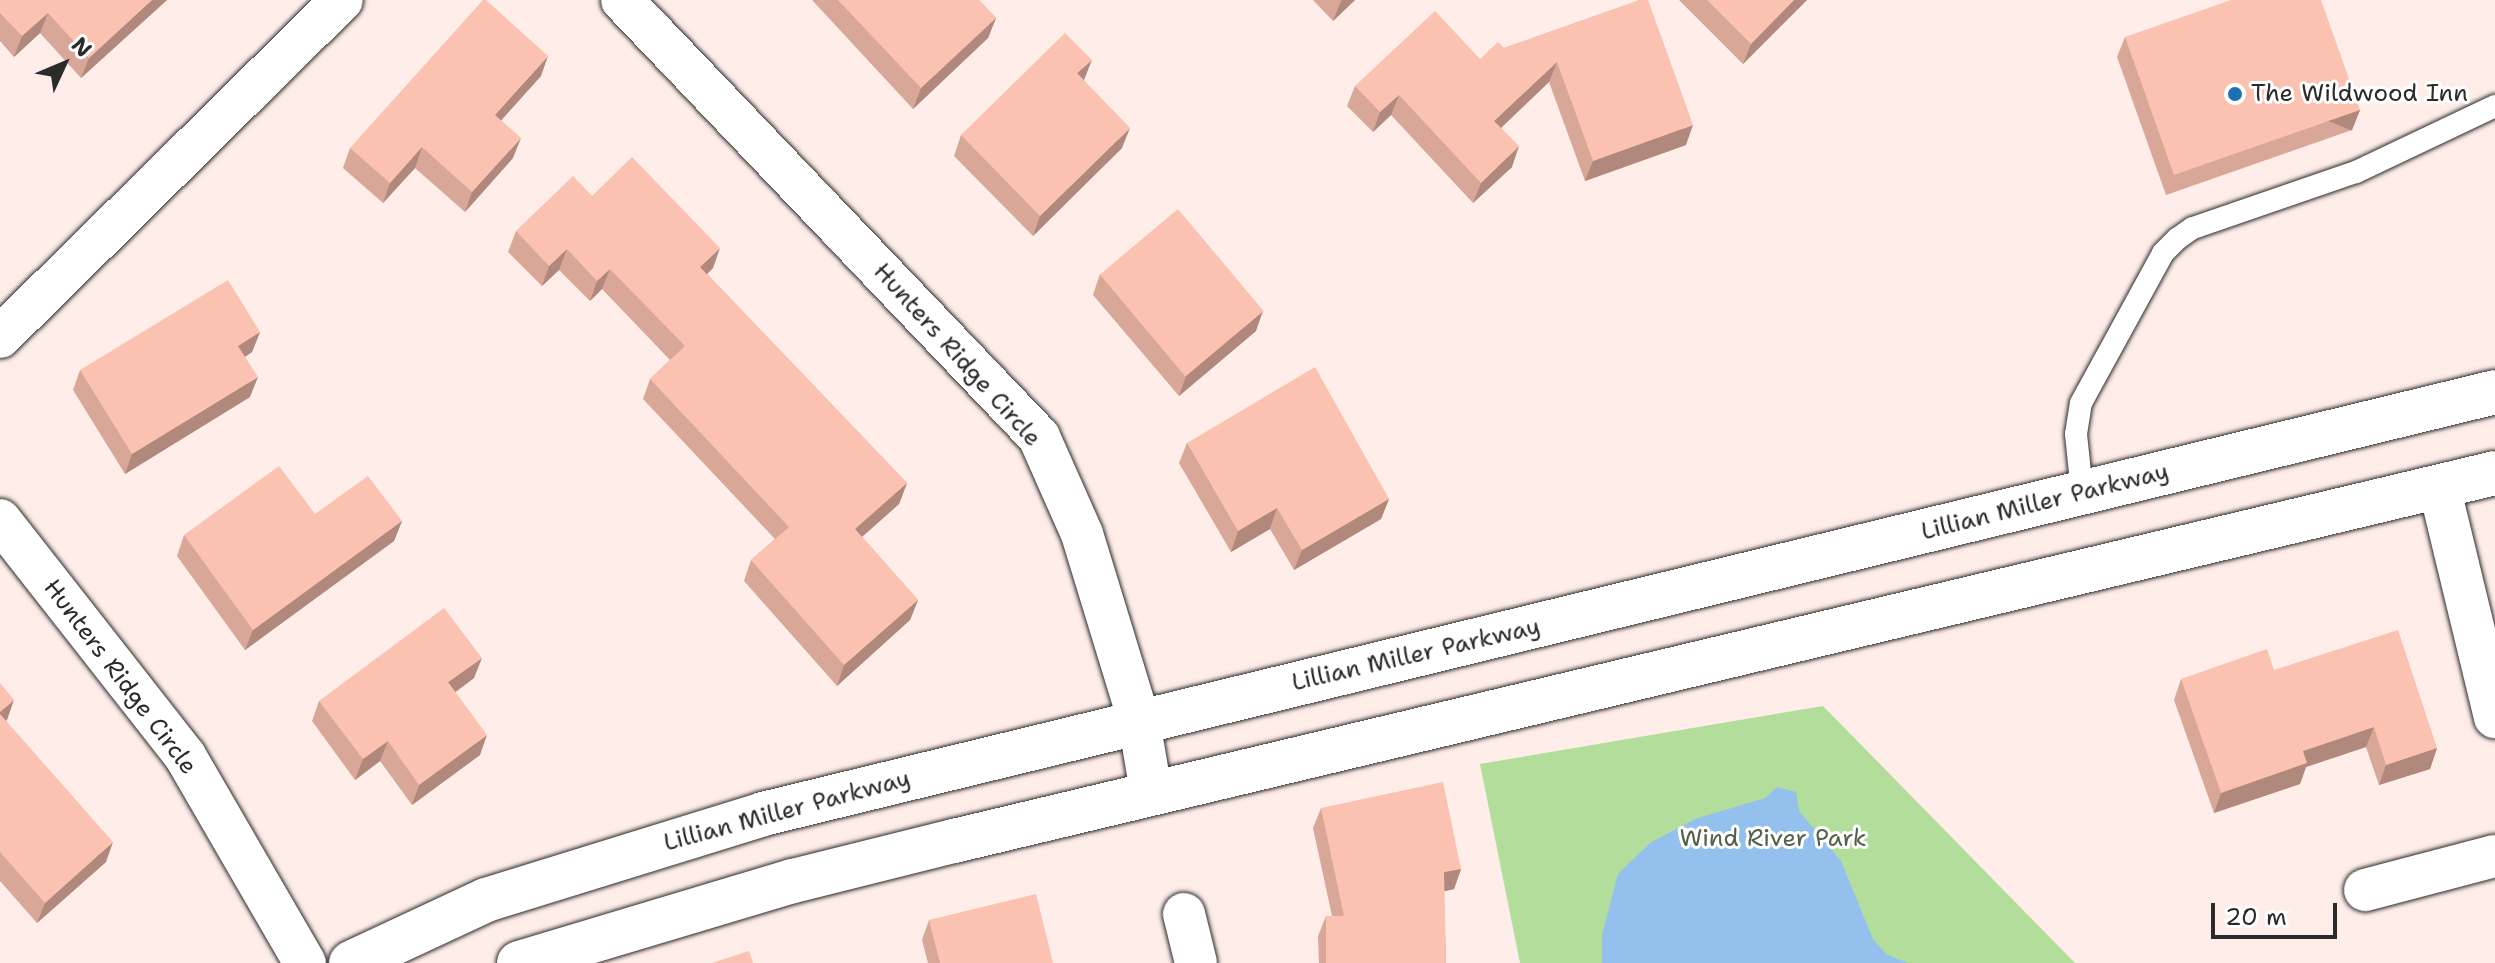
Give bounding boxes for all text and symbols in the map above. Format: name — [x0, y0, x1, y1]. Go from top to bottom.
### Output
north arrow — [24, 24, 104, 104]
text: N — [65, 31, 98, 63]
place label: The Wildwood Inn — [2251, 80, 2468, 108]
marker: The Wildwood Inn — [2226, 85, 2244, 103]
street label: Hunters Ridge Circle — [867, 258, 1047, 452]
street label: Lillian Miller Parkway — [1918, 457, 2172, 547]
street label: Hunters Ridge Circle — [37, 574, 203, 780]
street label: Lillian Miller Parkway — [1289, 612, 1543, 698]
street label: Lillian Miller Parkway — [661, 764, 913, 858]
park label: Wind River Park — [1679, 825, 1867, 853]
scale bar — [2215, 887, 2341, 937]
text: 20 m — [2225, 901, 2287, 933]

